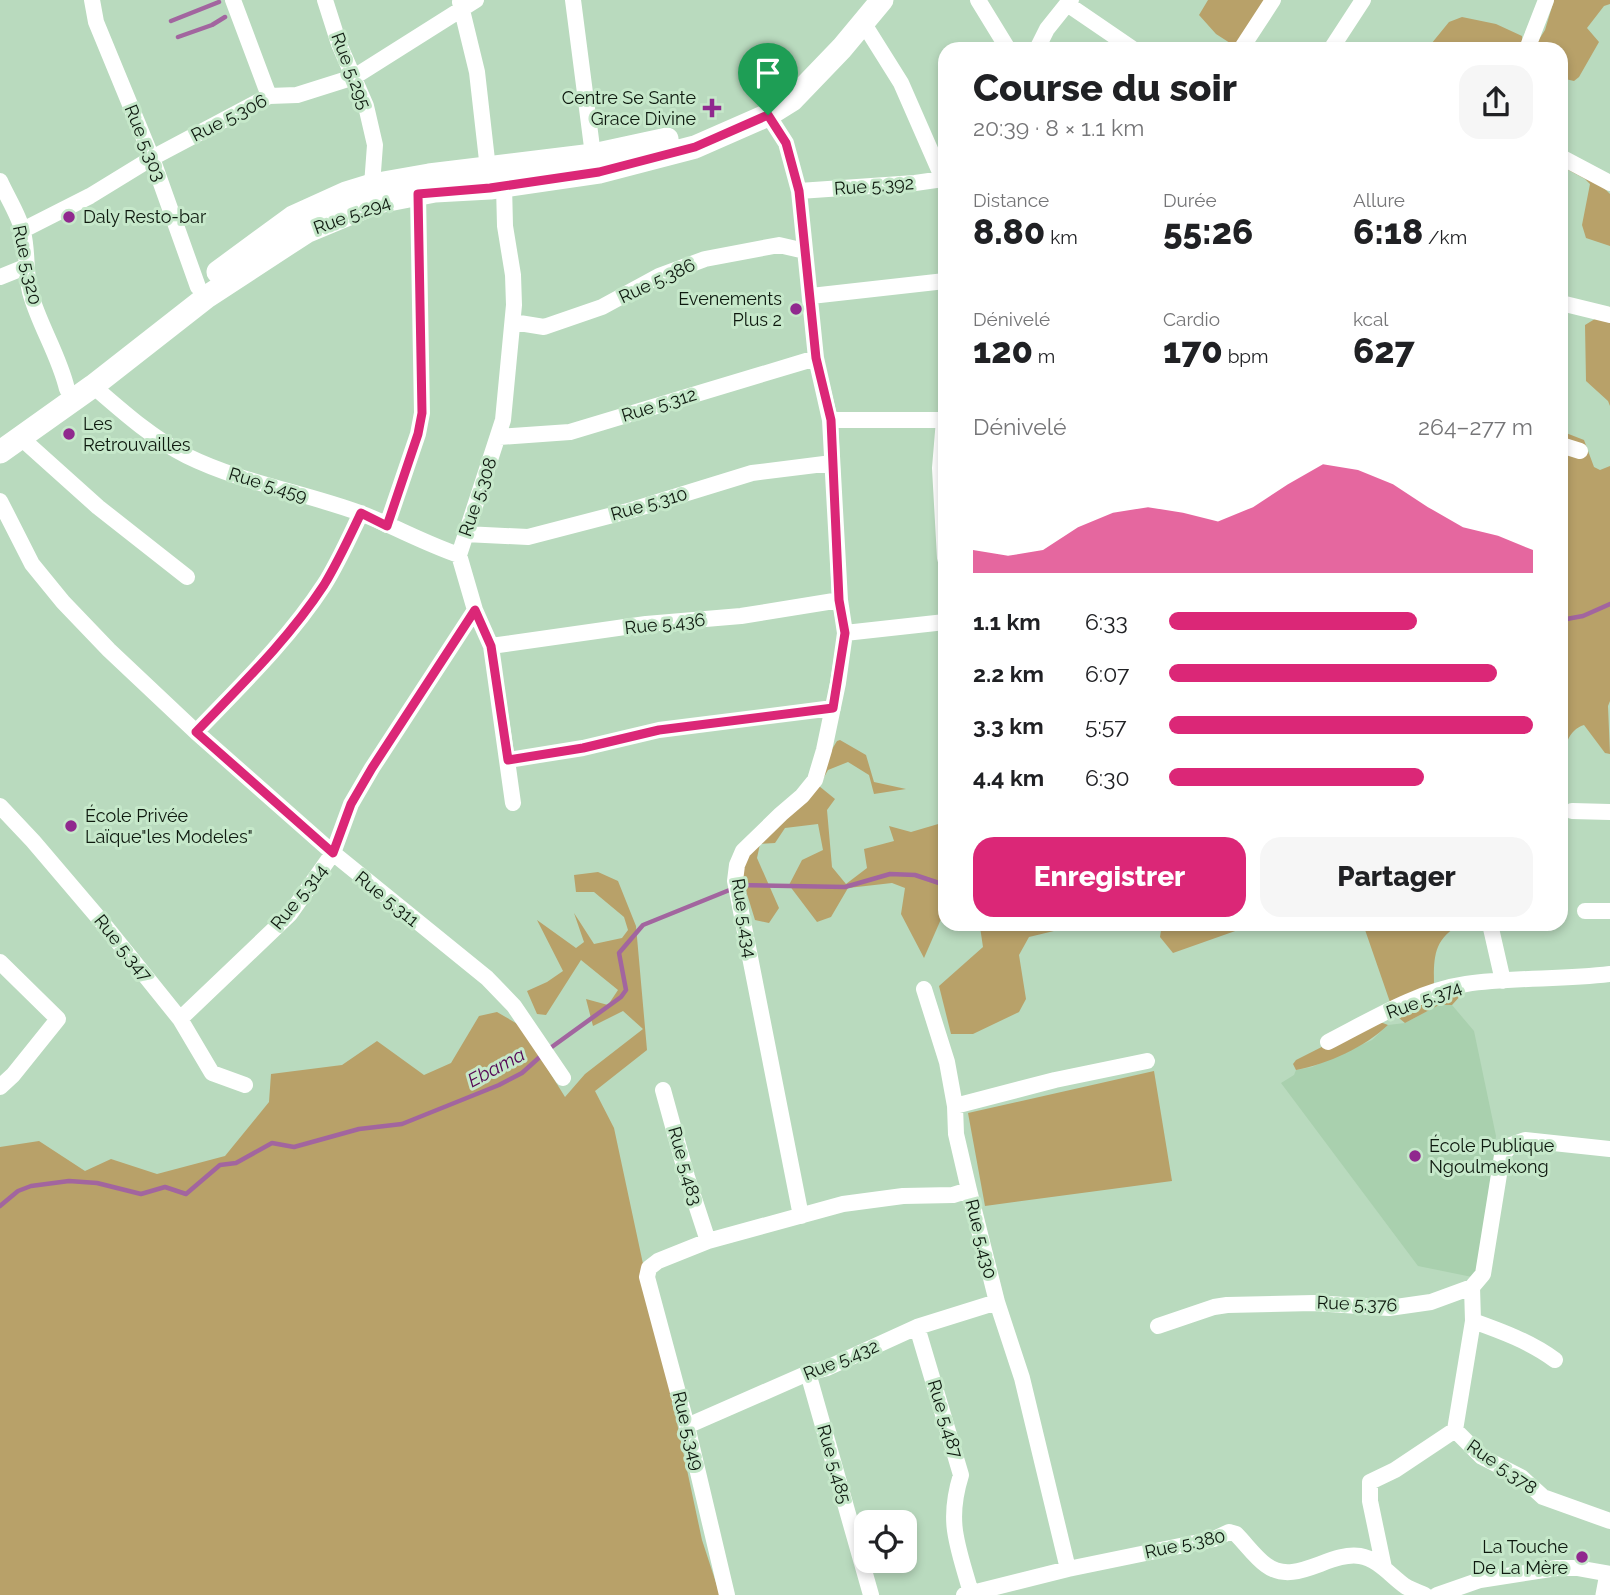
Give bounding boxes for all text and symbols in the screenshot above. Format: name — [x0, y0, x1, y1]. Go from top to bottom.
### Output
street label: Rue 5.295 — [327, 30, 376, 112]
pin — [738, 43, 798, 115]
icon: arrive — [749, 54, 787, 92]
text: Course du soir — [973, 65, 1237, 110]
button: share — [1459, 65, 1533, 139]
place label: Centre Se Sante Grace Divine — [562, 87, 696, 129]
street label: Rue 5.306 — [187, 89, 270, 146]
marker: Centre Se Sante Grace Divine — [702, 98, 722, 118]
street label: Rue 5.303 — [121, 101, 170, 184]
text: 20:39 · 8 × 1.1 km — [973, 114, 1144, 141]
street label: Rue 5.392 — [833, 172, 915, 199]
text: Distance — [973, 189, 1049, 211]
text: Durée — [1163, 189, 1217, 211]
text: Allure — [1353, 189, 1405, 211]
street label: Rue 5.294 — [310, 191, 393, 238]
place label: Daly Resto-bar — [83, 206, 207, 227]
marker: Daly Resto-bar — [61, 209, 77, 225]
text: 8.80 — [973, 211, 1045, 252]
text: 55:26 — [1163, 211, 1253, 252]
text: 6:18 — [1353, 211, 1423, 252]
street label: Rue 5.320 — [9, 223, 46, 307]
text: km — [1045, 226, 1078, 248]
text: /km — [1423, 226, 1467, 248]
street label: Rue 5.386 — [615, 254, 698, 307]
place label: Evenements Plus 2 — [678, 288, 782, 330]
marker: Evenements Plus 2 — [788, 301, 804, 317]
text: Dénivelé — [973, 308, 1050, 330]
text: Cardio — [1163, 308, 1220, 330]
text: kcal — [1353, 308, 1389, 330]
text: 120 — [973, 330, 1033, 371]
text: 170 — [1163, 330, 1223, 371]
text: 627 — [1353, 330, 1415, 371]
text: m — [1033, 345, 1055, 367]
text: bpm — [1223, 345, 1269, 367]
street label: Rue 5.312 — [619, 383, 699, 426]
place label: Les Retrouvailles — [83, 413, 191, 455]
text: Dénivelé — [973, 413, 1066, 440]
text: 264–277 m — [1418, 413, 1533, 440]
marker: Les Retrouvailles — [61, 426, 77, 442]
street label: Rue 5.308 — [454, 455, 501, 539]
street label: Rue 5.459 — [226, 463, 310, 506]
street label: Rue 5.310 — [608, 483, 690, 525]
text: 1.1 km — [973, 608, 1041, 635]
text: 6:33 — [1085, 608, 1128, 635]
street label: Rue 5.436 — [624, 609, 706, 638]
text: 2.2 km — [973, 660, 1044, 687]
text: 6:07 — [1085, 660, 1129, 687]
text: 3.3 km — [973, 712, 1044, 739]
text: 5:57 — [1085, 712, 1127, 739]
text: 4.4 km — [973, 764, 1044, 791]
text: 6:30 — [1085, 764, 1130, 791]
place label: École Privée Laïque"les Modeles" — [85, 804, 253, 847]
marker: École Privée Laïque"les Modeles" — [63, 818, 79, 834]
button: Enregistrer — [973, 837, 1246, 917]
button: Partager — [1260, 837, 1533, 917]
street label: Rue 5.314 — [266, 860, 331, 934]
street label: Rue 5.311 — [351, 867, 424, 931]
street label: Rue 5.434 — [728, 877, 761, 959]
street label: Rue 5.347 — [90, 910, 157, 986]
street label: Rue 5.374 — [1383, 976, 1465, 1023]
water label: Ebama — [464, 1043, 528, 1091]
street label: Rue 5.483 — [664, 1124, 707, 1208]
place label: École Publique Ngoulmekong — [1429, 1134, 1555, 1177]
marker: École Publique Ngoulmekong — [1407, 1148, 1423, 1164]
street label: Rue 5.430 — [961, 1197, 1001, 1281]
street label: Rue 5.376 — [1316, 1292, 1398, 1315]
street label: Rue 5.432 — [800, 1335, 882, 1384]
street label: Rue 5.487 — [924, 1377, 967, 1461]
street label: Rue 5.349 — [669, 1389, 708, 1473]
street label: Rue 5.485 — [813, 1422, 856, 1506]
street label: Rue 5.378 — [1463, 1435, 1541, 1498]
map controls — [854, 1510, 917, 1573]
button: locate — [854, 1510, 917, 1573]
street label: Rue 5.380 — [1143, 1525, 1227, 1562]
place label: La Touche De La Mère — [1472, 1536, 1568, 1578]
marker: La Touche De La Mère — [1574, 1549, 1590, 1565]

